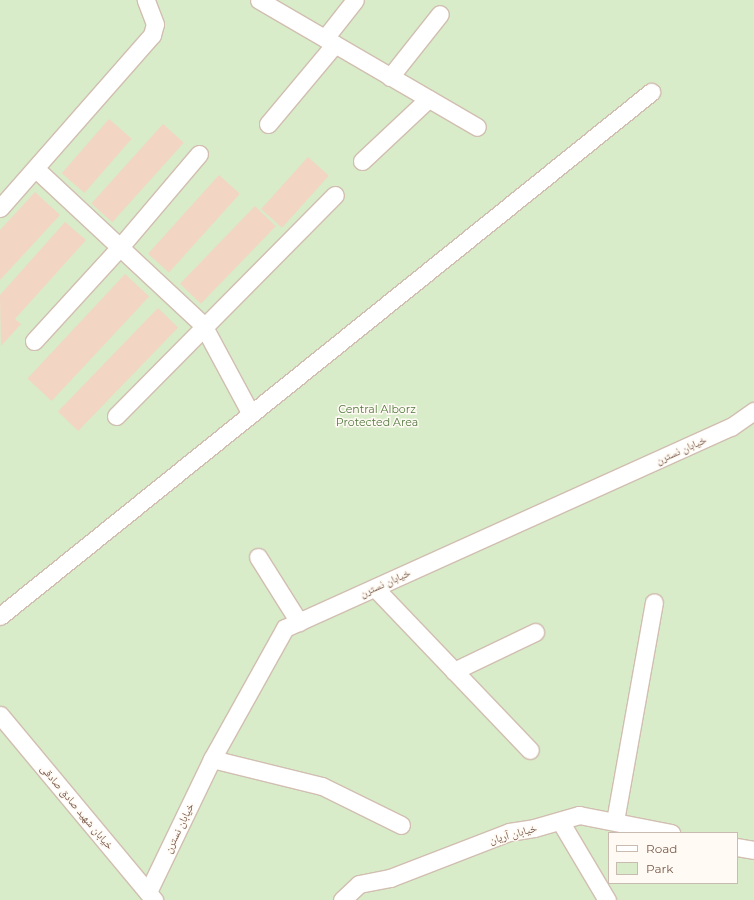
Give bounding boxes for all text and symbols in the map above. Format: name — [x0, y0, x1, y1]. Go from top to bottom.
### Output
park label: Central Alborz Protected Area — [336, 403, 418, 429]
street label: خیابان نسترن — [654, 433, 708, 467]
street label: خیابان نسترن — [358, 566, 412, 600]
street label: خیابان شهید صادق صادقی — [38, 762, 116, 852]
street label: خیابان نسترن — [161, 801, 197, 855]
street label: خیابان آریان — [488, 821, 538, 847]
legend — [608, 832, 738, 884]
text: Road — [646, 841, 677, 856]
text: Park — [646, 861, 673, 876]

